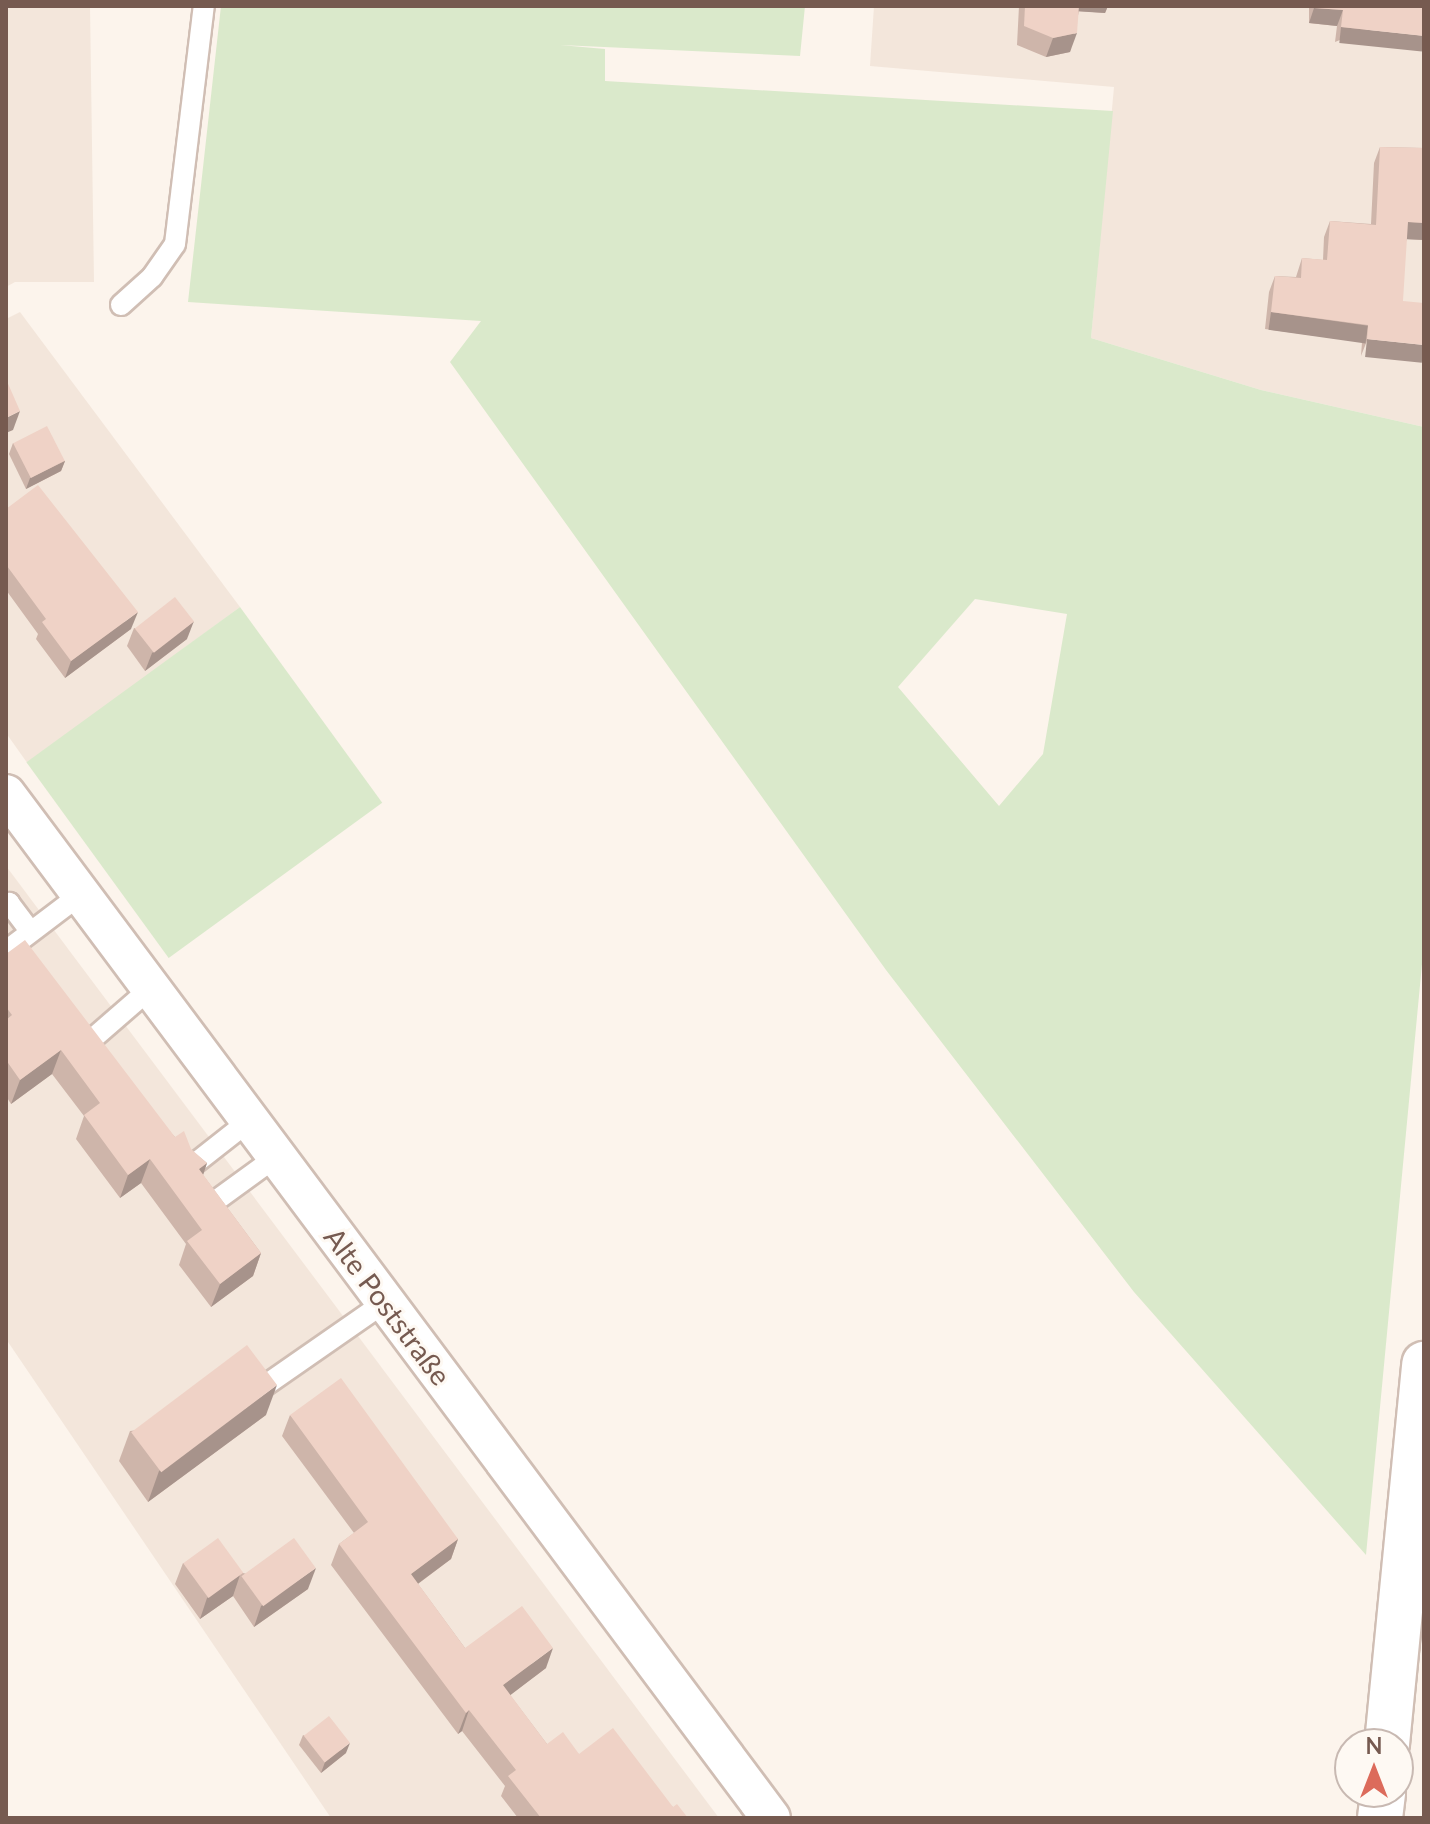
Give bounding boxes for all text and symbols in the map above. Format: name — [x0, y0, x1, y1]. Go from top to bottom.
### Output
street label: Alte Poststraße — [318, 1221, 458, 1391]
north arrow — [1334, 1728, 1414, 1808]
text: N — [1366, 1732, 1382, 1759]

